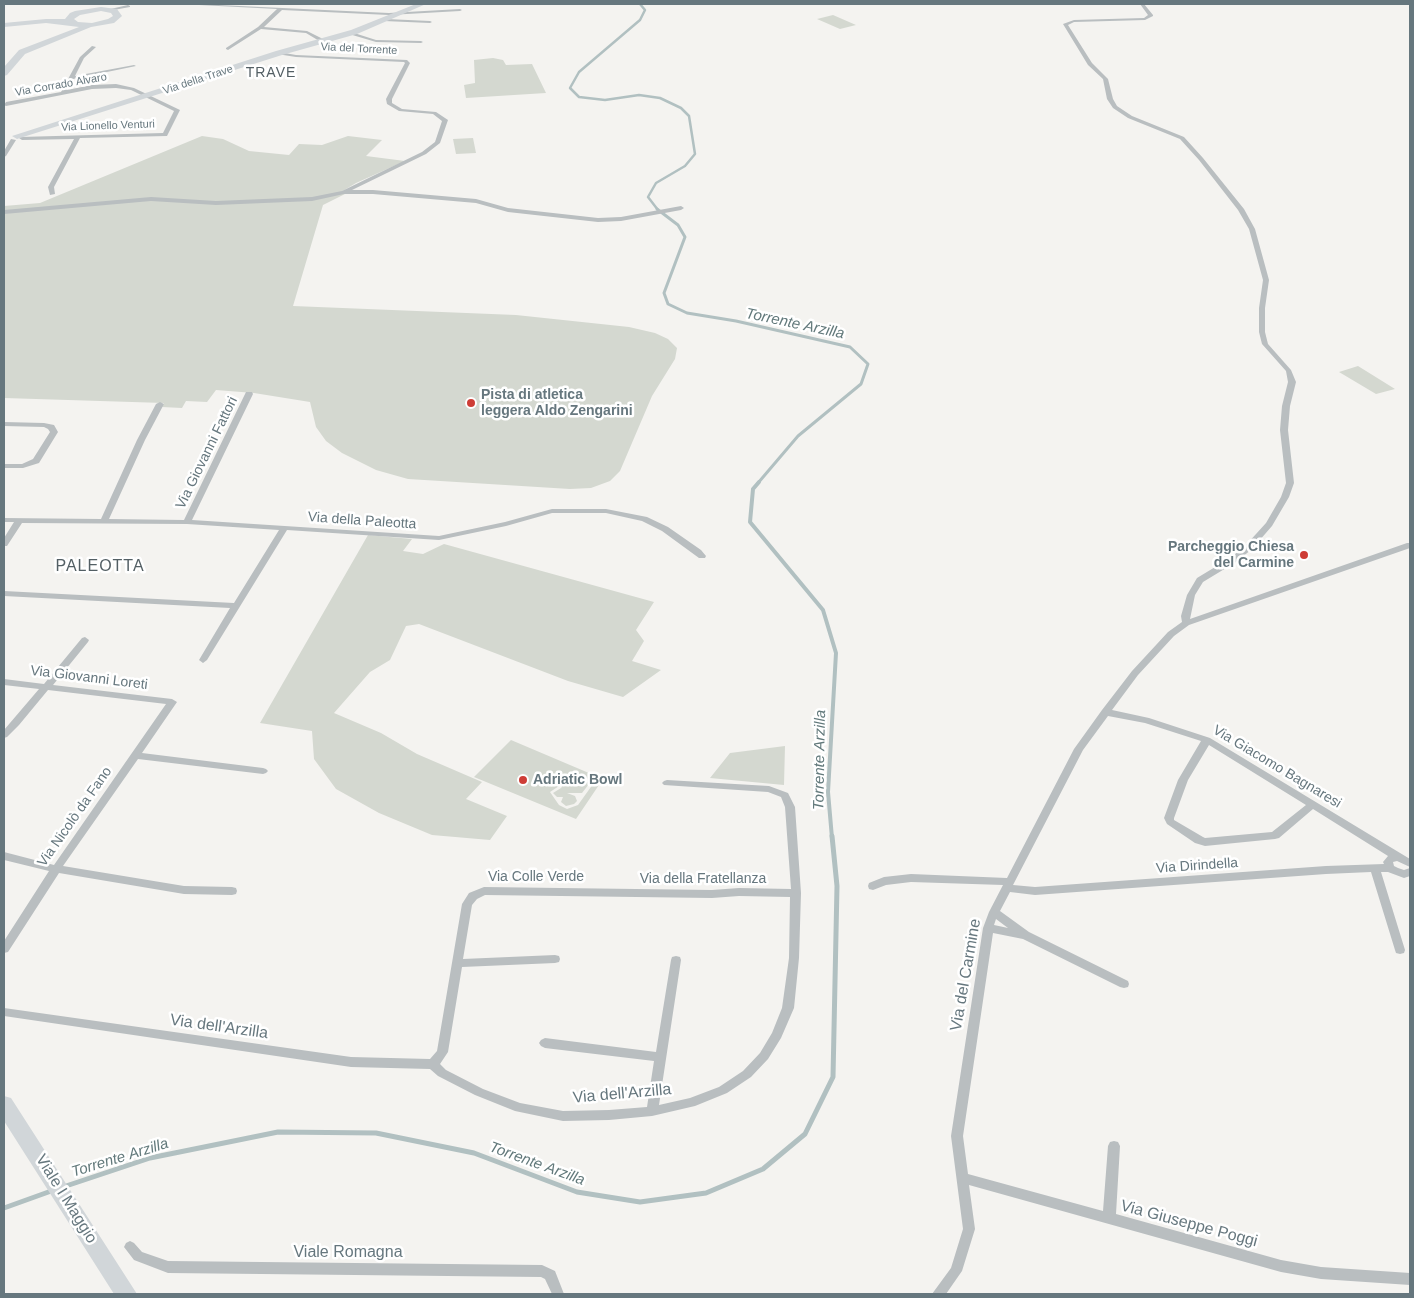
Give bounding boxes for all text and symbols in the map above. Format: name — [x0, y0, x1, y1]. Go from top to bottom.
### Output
street label: Via del Torrente — [320, 40, 398, 58]
street label: Via della Trave — [161, 62, 235, 98]
district label: TRAVE — [245, 65, 297, 81]
street label: Via Corrado Alvaro — [14, 70, 108, 100]
street label: Via Lionello Venturi — [61, 118, 155, 134]
water label: Torrente Arzilla — [744, 305, 846, 343]
place label: Pista di atletica leggera Aldo Zengarini — [481, 387, 633, 420]
street label: Via Giovanni Fattori — [173, 394, 241, 512]
marker: Pista di atletica leggera Aldo Zengarini — [465, 397, 477, 409]
street label: Via della Paleotta — [307, 509, 417, 533]
place label: Parcheggio Chiesa del Carmine — [1168, 539, 1294, 572]
marker: Parcheggio Chiesa del Carmine — [1298, 549, 1310, 561]
district label: PALEOTTA — [54, 557, 146, 577]
street label: Via Giovanni Loreti — [29, 662, 149, 694]
water label: Torrente Arzilla — [810, 710, 830, 810]
street label: Via Giacomo Bagnaresi — [1210, 722, 1344, 812]
street label: Via Nicolò da Fano — [34, 764, 116, 870]
place label: Adriatic Bowl — [533, 772, 622, 788]
marker: Adriatic Bowl — [517, 774, 529, 786]
street label: Via Dirindella — [1155, 855, 1239, 877]
street label: Via Colle Verde — [488, 869, 584, 885]
street label: Via della Fratellanza — [640, 871, 766, 887]
street label: Via del Carmine — [947, 917, 985, 1033]
street label: Via dell'Arzilla — [169, 1011, 269, 1043]
street label: Via dell'Arzilla — [572, 1080, 672, 1108]
water label: Torrente Arzilla — [69, 1135, 171, 1181]
water label: Torrente Arzilla — [487, 1138, 587, 1190]
street label: Viale I Maggio — [31, 1151, 101, 1247]
street label: Via Giuseppe Poggi — [1118, 1196, 1260, 1252]
street label: Viale Romagna — [293, 1243, 403, 1263]

